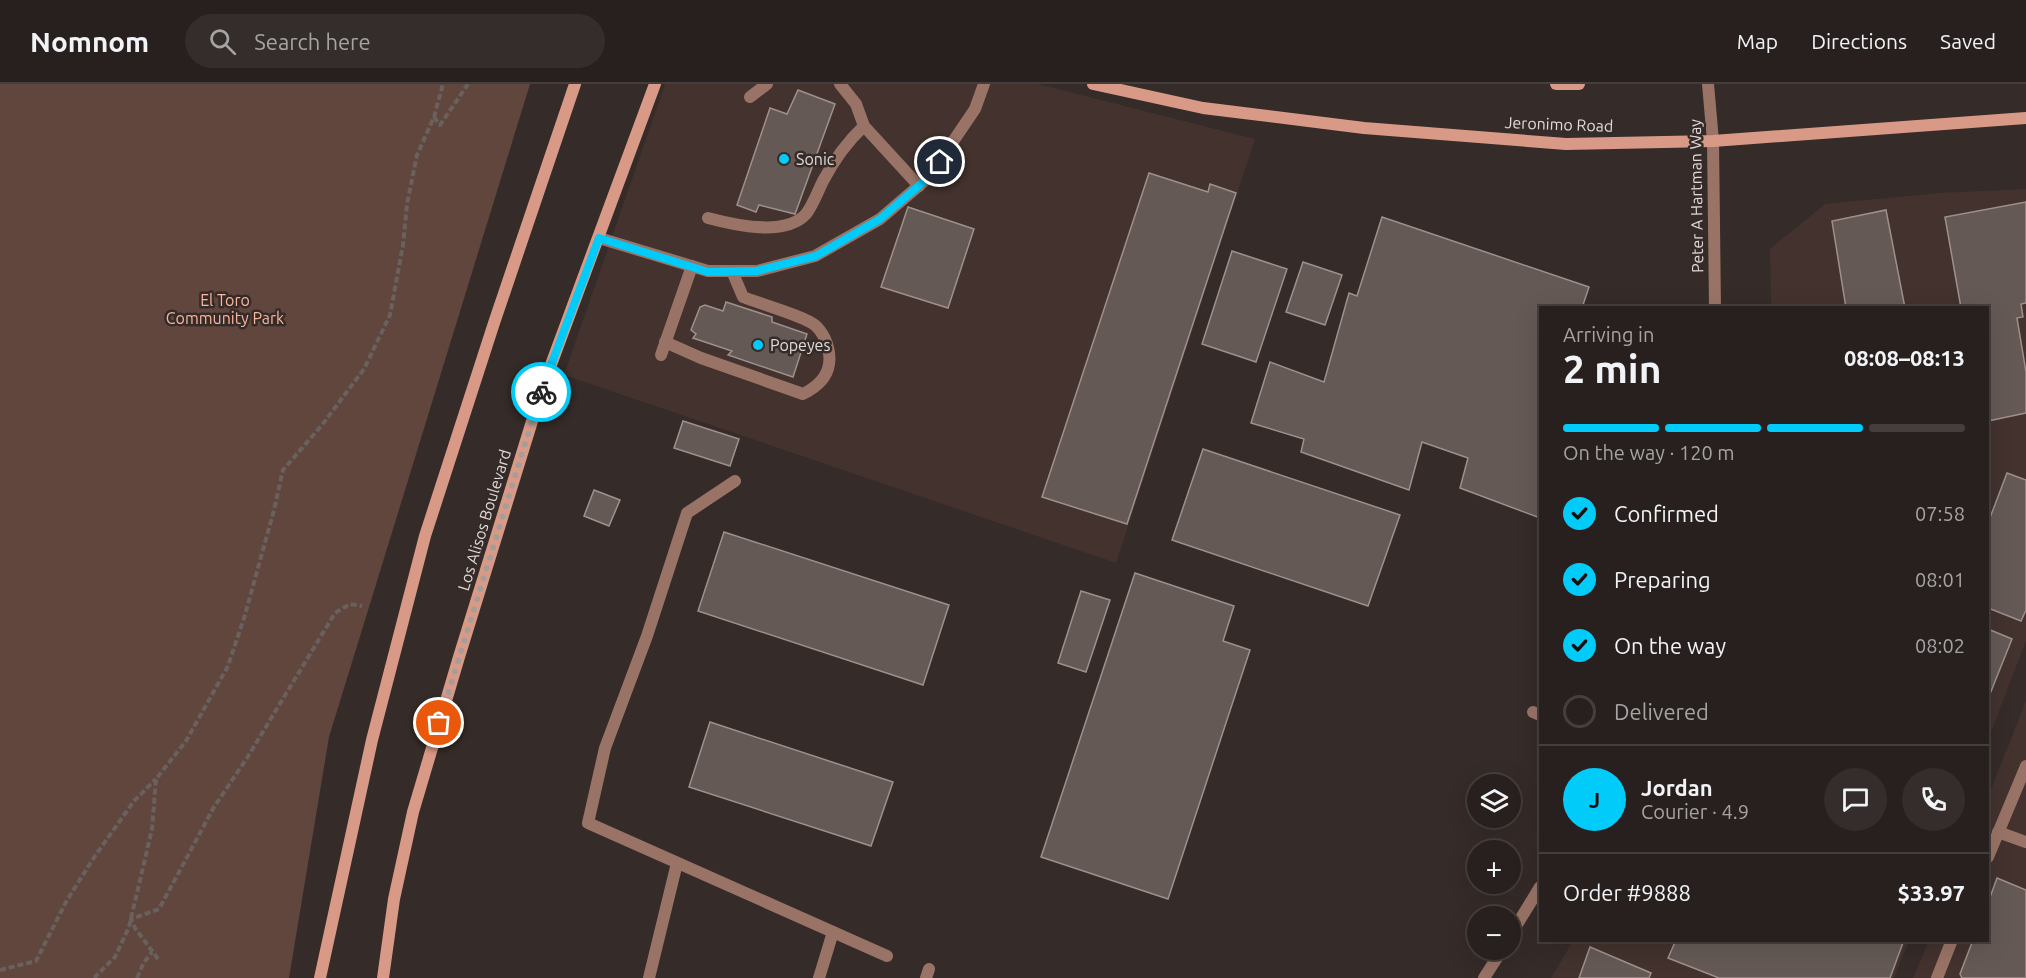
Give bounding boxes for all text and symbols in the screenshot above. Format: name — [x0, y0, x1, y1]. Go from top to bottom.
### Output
search box — [185, 14, 605, 68]
icon: search — [206, 25, 239, 58]
text: Nomnom — [30, 26, 149, 57]
text: Search here — [254, 29, 371, 54]
text: Map — [1737, 29, 1778, 53]
text: Directions — [1811, 29, 1907, 53]
text: Saved — [1940, 29, 1996, 53]
street label: Jeronimo Road — [1504, 113, 1614, 135]
street label: Peter A Hartman Way — [1686, 119, 1706, 273]
pin — [914, 136, 965, 187]
icon: home — [923, 145, 956, 178]
place label: Sonic — [796, 150, 835, 168]
marker: Sonic — [777, 152, 791, 166]
park label: El Toro Community Park — [166, 291, 284, 327]
text: Arriving in — [1563, 323, 1654, 346]
place label: Popeyes — [770, 336, 830, 354]
marker: Popeyes — [751, 338, 765, 352]
text: 08:08–08:13 — [1844, 345, 1965, 370]
text: 2 min — [1563, 347, 1662, 390]
courier — [511, 362, 571, 422]
icon: bike — [525, 376, 558, 409]
text: On the way · 120 m — [1563, 441, 1735, 464]
street label: Los Alisos Boulevard — [454, 447, 514, 593]
icon: check — [1563, 497, 1596, 530]
text: Confirmed — [1614, 501, 1719, 526]
text: 07:58 — [1915, 502, 1965, 525]
icon: check — [1563, 563, 1596, 596]
text: Preparing — [1614, 567, 1711, 592]
text: 08:01 — [1915, 568, 1965, 591]
icon: check — [1563, 629, 1596, 662]
text: On the way — [1614, 633, 1726, 658]
text: 08:02 — [1915, 634, 1965, 657]
pin — [413, 697, 464, 748]
text: Delivered — [1614, 699, 1709, 724]
icon: bag — [422, 706, 455, 739]
button: chat — [1824, 768, 1887, 831]
button: phone — [1902, 768, 1965, 831]
map controls — [1467, 774, 1521, 960]
button: layers — [1467, 774, 1521, 828]
text: Jordan — [1641, 775, 1713, 800]
text: J — [1589, 787, 1600, 812]
text: Courier · 4.9 — [1641, 800, 1749, 823]
button: + — [1467, 840, 1521, 894]
text: Order #9888 — [1563, 880, 1691, 905]
text: $33.97 — [1898, 880, 1965, 905]
button: − — [1467, 906, 1521, 960]

